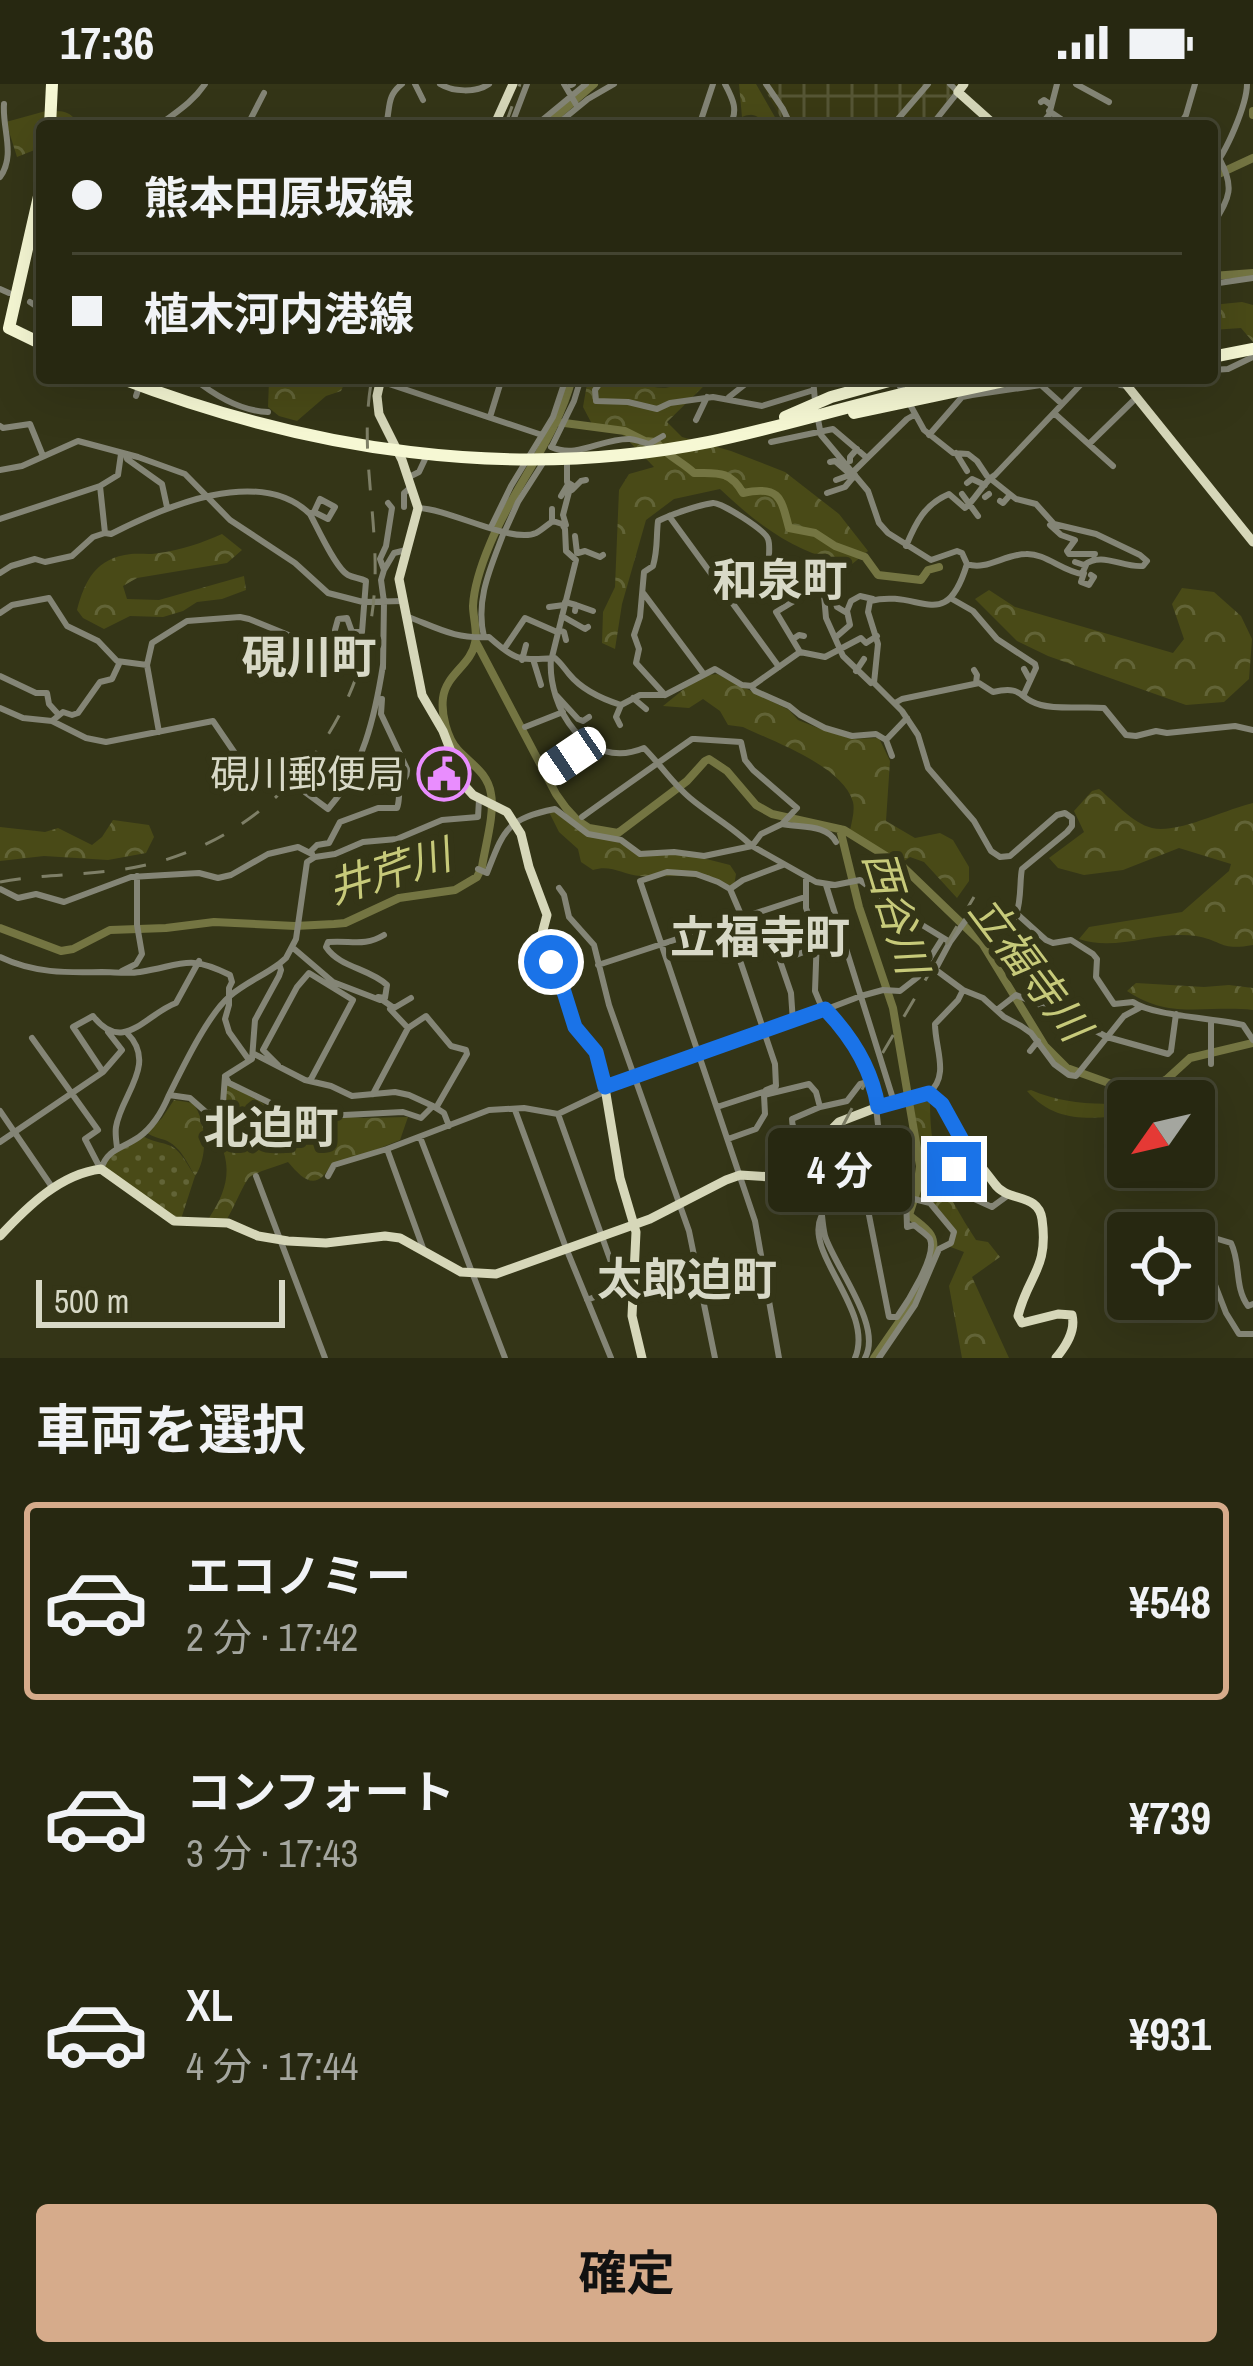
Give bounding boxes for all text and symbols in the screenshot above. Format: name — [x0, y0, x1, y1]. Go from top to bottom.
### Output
text: 17:36 — [60, 12, 154, 73]
text: 熊本田原坂線 — [144, 167, 414, 228]
text: 植木河内港線 — [144, 283, 414, 344]
district label: 和泉町 — [712, 549, 848, 610]
district label: 硯川町 — [241, 626, 377, 687]
car — [532, 721, 612, 791]
public building icon: 硯川郵便局 — [416, 746, 472, 802]
place label: 硯川郵便局 — [210, 748, 405, 800]
water label: 井芹川 — [321, 825, 461, 916]
water label: 西谷川 — [851, 844, 942, 984]
water label: 立福寺川 — [957, 884, 1105, 1055]
district label: 立福寺町 — [670, 906, 850, 967]
route start — [524, 935, 578, 989]
north arrow — [1107, 1080, 1215, 1188]
map controls — [1107, 1080, 1215, 1320]
district label: 北迫町 — [203, 1096, 339, 1157]
callout: 4 分 — [768, 1127, 912, 1211]
route end — [927, 1142, 981, 1196]
text: 4 分 — [807, 1144, 873, 1196]
button: locate — [1107, 1212, 1215, 1320]
district label: 太郎迫町 — [597, 1248, 777, 1309]
scale bar — [36, 1274, 285, 1327]
text: 500 m — [54, 1279, 129, 1323]
text: 車両を選択 — [36, 1393, 306, 1466]
text: エコノミー — [186, 1545, 411, 1606]
icon: car — [42, 1547, 150, 1655]
text: ¥548 — [1129, 1571, 1211, 1632]
text: 2 分 · 17:42 — [186, 1611, 358, 1663]
text: コンフォート — [186, 1761, 455, 1822]
icon: car — [42, 1763, 150, 1871]
text: ¥739 — [1129, 1787, 1211, 1848]
text: 3 分 · 17:43 — [186, 1827, 358, 1879]
text: XL — [186, 1974, 233, 2035]
icon: car — [42, 1979, 150, 2087]
text: ¥931 — [1129, 2003, 1211, 2064]
text: 4 分 · 17:44 — [186, 2040, 358, 2092]
button: 確定 — [36, 2204, 1217, 2342]

